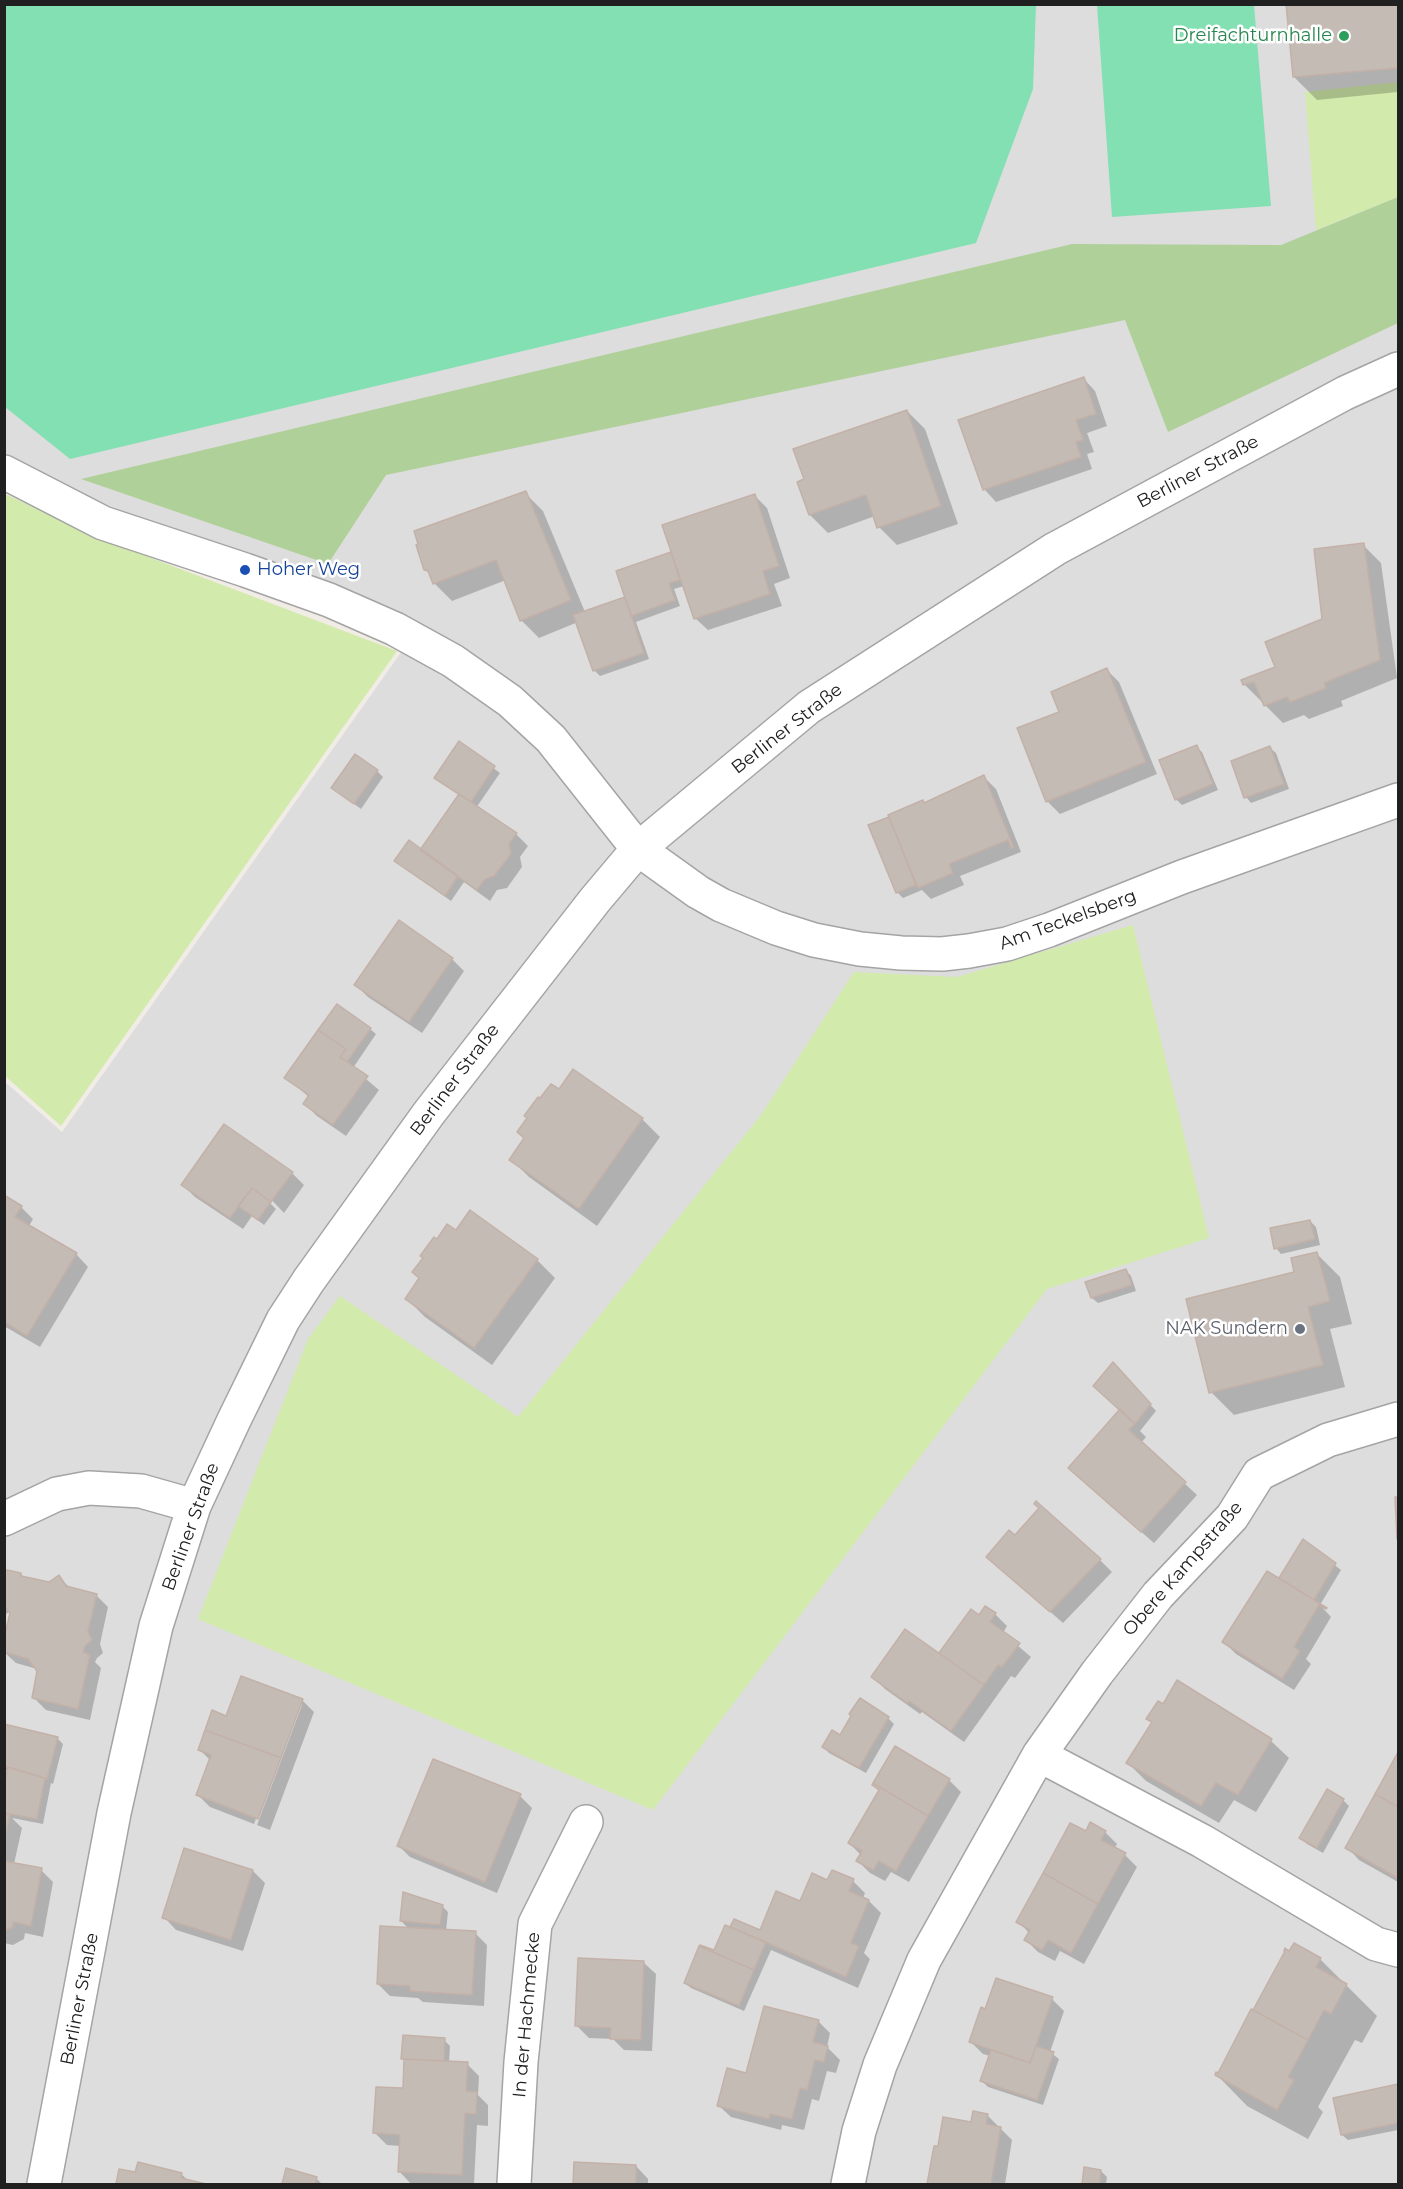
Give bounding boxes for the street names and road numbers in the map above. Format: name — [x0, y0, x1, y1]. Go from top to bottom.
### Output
street label: Berliner Straße — [1134, 431, 1262, 513]
street label: Berliner Straße — [727, 679, 847, 779]
street label: Am Teckelsberg — [997, 885, 1139, 955]
street label: Berliner Straße — [406, 1020, 504, 1140]
street label: Berliner Straße — [158, 1460, 224, 1594]
street label: Obere Kampstraße — [1119, 1497, 1247, 1641]
street label: Berliner Straße — [57, 1931, 103, 2067]
street label: In der Hachmecke — [509, 1931, 545, 2099]

